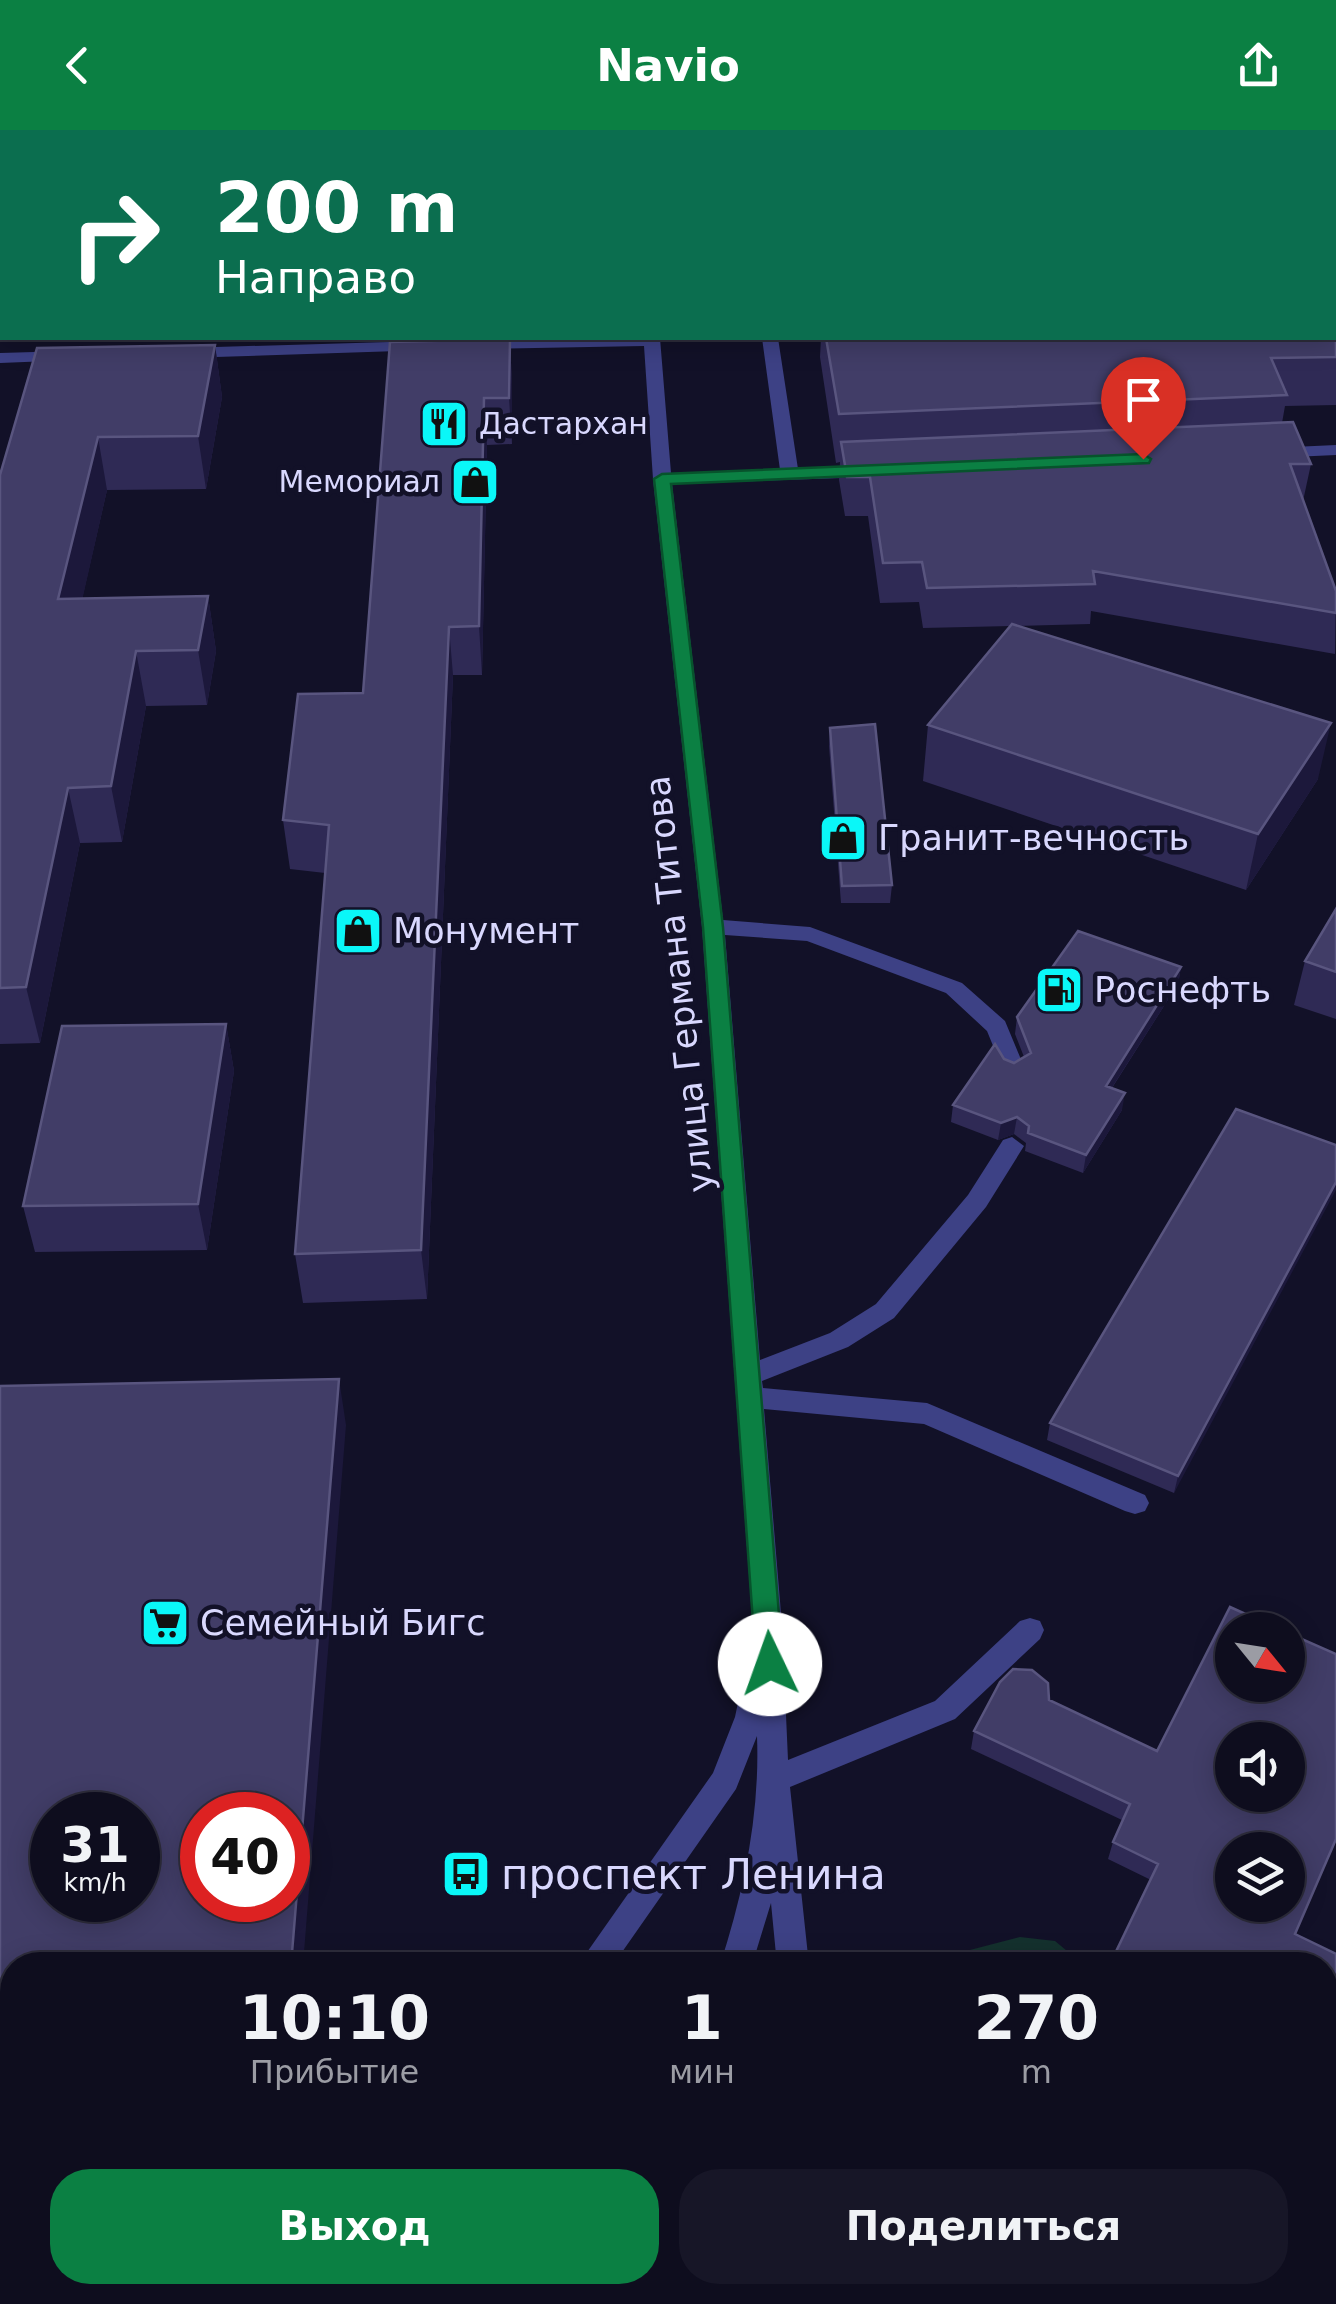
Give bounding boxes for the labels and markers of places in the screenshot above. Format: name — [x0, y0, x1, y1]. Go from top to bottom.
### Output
pin — [1101, 357, 1186, 460]
restaurant icon: Дастархан — [418, 398, 470, 450]
place label: Дастархан — [479, 406, 648, 441]
shop icon: Мемориал — [449, 456, 501, 508]
place label: Мемориал — [279, 464, 440, 499]
shop icon: Гранит-вечность — [817, 812, 869, 864]
place label: Гранит-вечность — [878, 818, 1189, 858]
shop icon: Монумент — [332, 905, 384, 957]
place label: Монумент — [393, 911, 579, 951]
fuel station icon: Роснефть — [1033, 964, 1085, 1016]
place label: Роснефть — [1094, 970, 1271, 1010]
supermarket icon: Семейный Бигс — [139, 1597, 191, 1649]
place label: Семейный Бигс — [200, 1603, 485, 1643]
bus stop icon: проспект Ленина — [440, 1848, 492, 1900]
place label: проспект Ленина — [501, 1850, 886, 1899]

